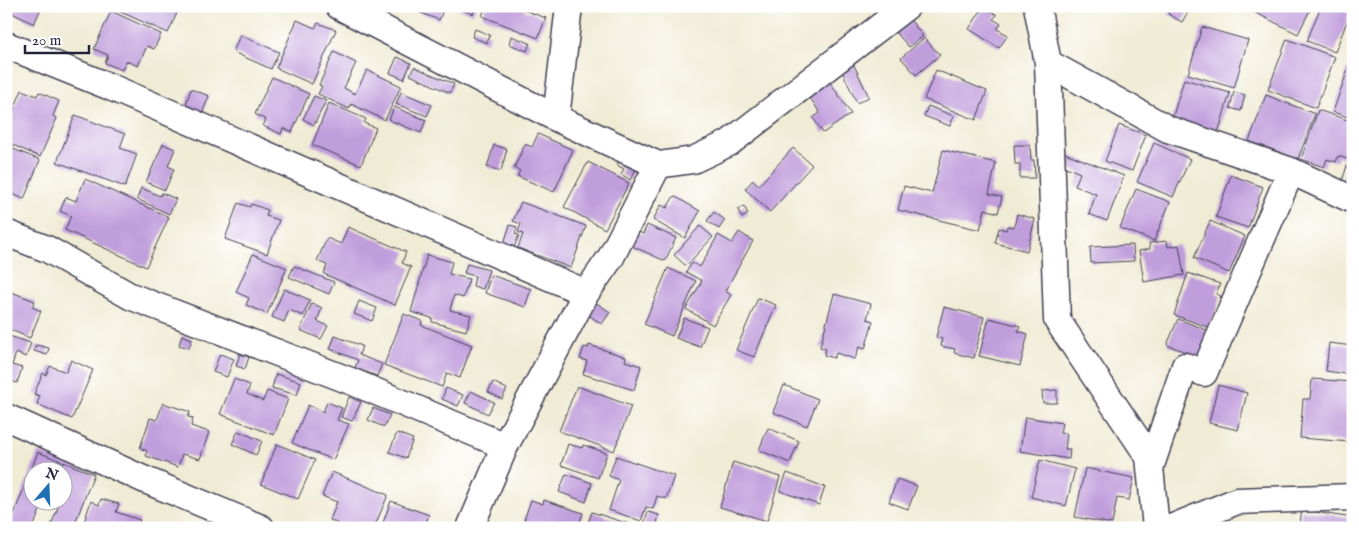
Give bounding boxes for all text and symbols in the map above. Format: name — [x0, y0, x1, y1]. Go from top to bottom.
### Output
scale bar — [25, 22, 89, 54]
text: 20 m — [32, 31, 62, 50]
north arrow — [22, 462, 72, 512]
text: N — [42, 464, 61, 485]

